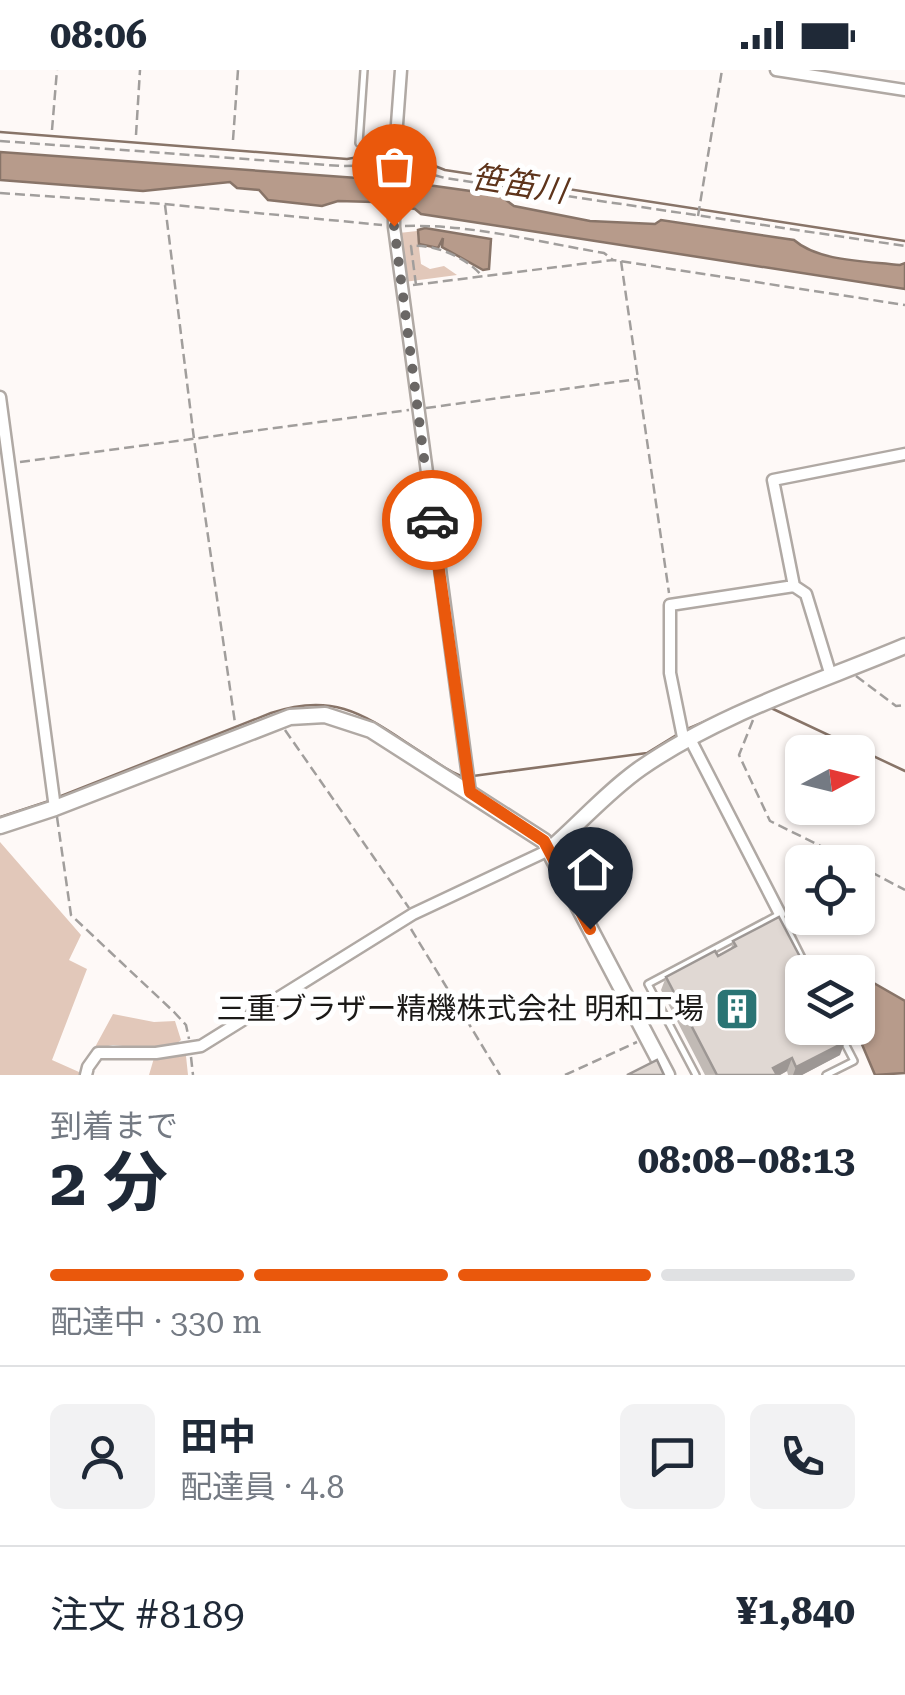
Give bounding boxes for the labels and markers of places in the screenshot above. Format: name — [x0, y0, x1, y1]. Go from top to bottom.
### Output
pin — [352, 124, 437, 227]
pin — [548, 827, 633, 930]
building icon: 三重ブラザー精機株式会社 明和工場 — [714, 986, 760, 1032]
place label: 三重ブラザー精機株式会社 明和工場 — [216, 991, 704, 1026]

